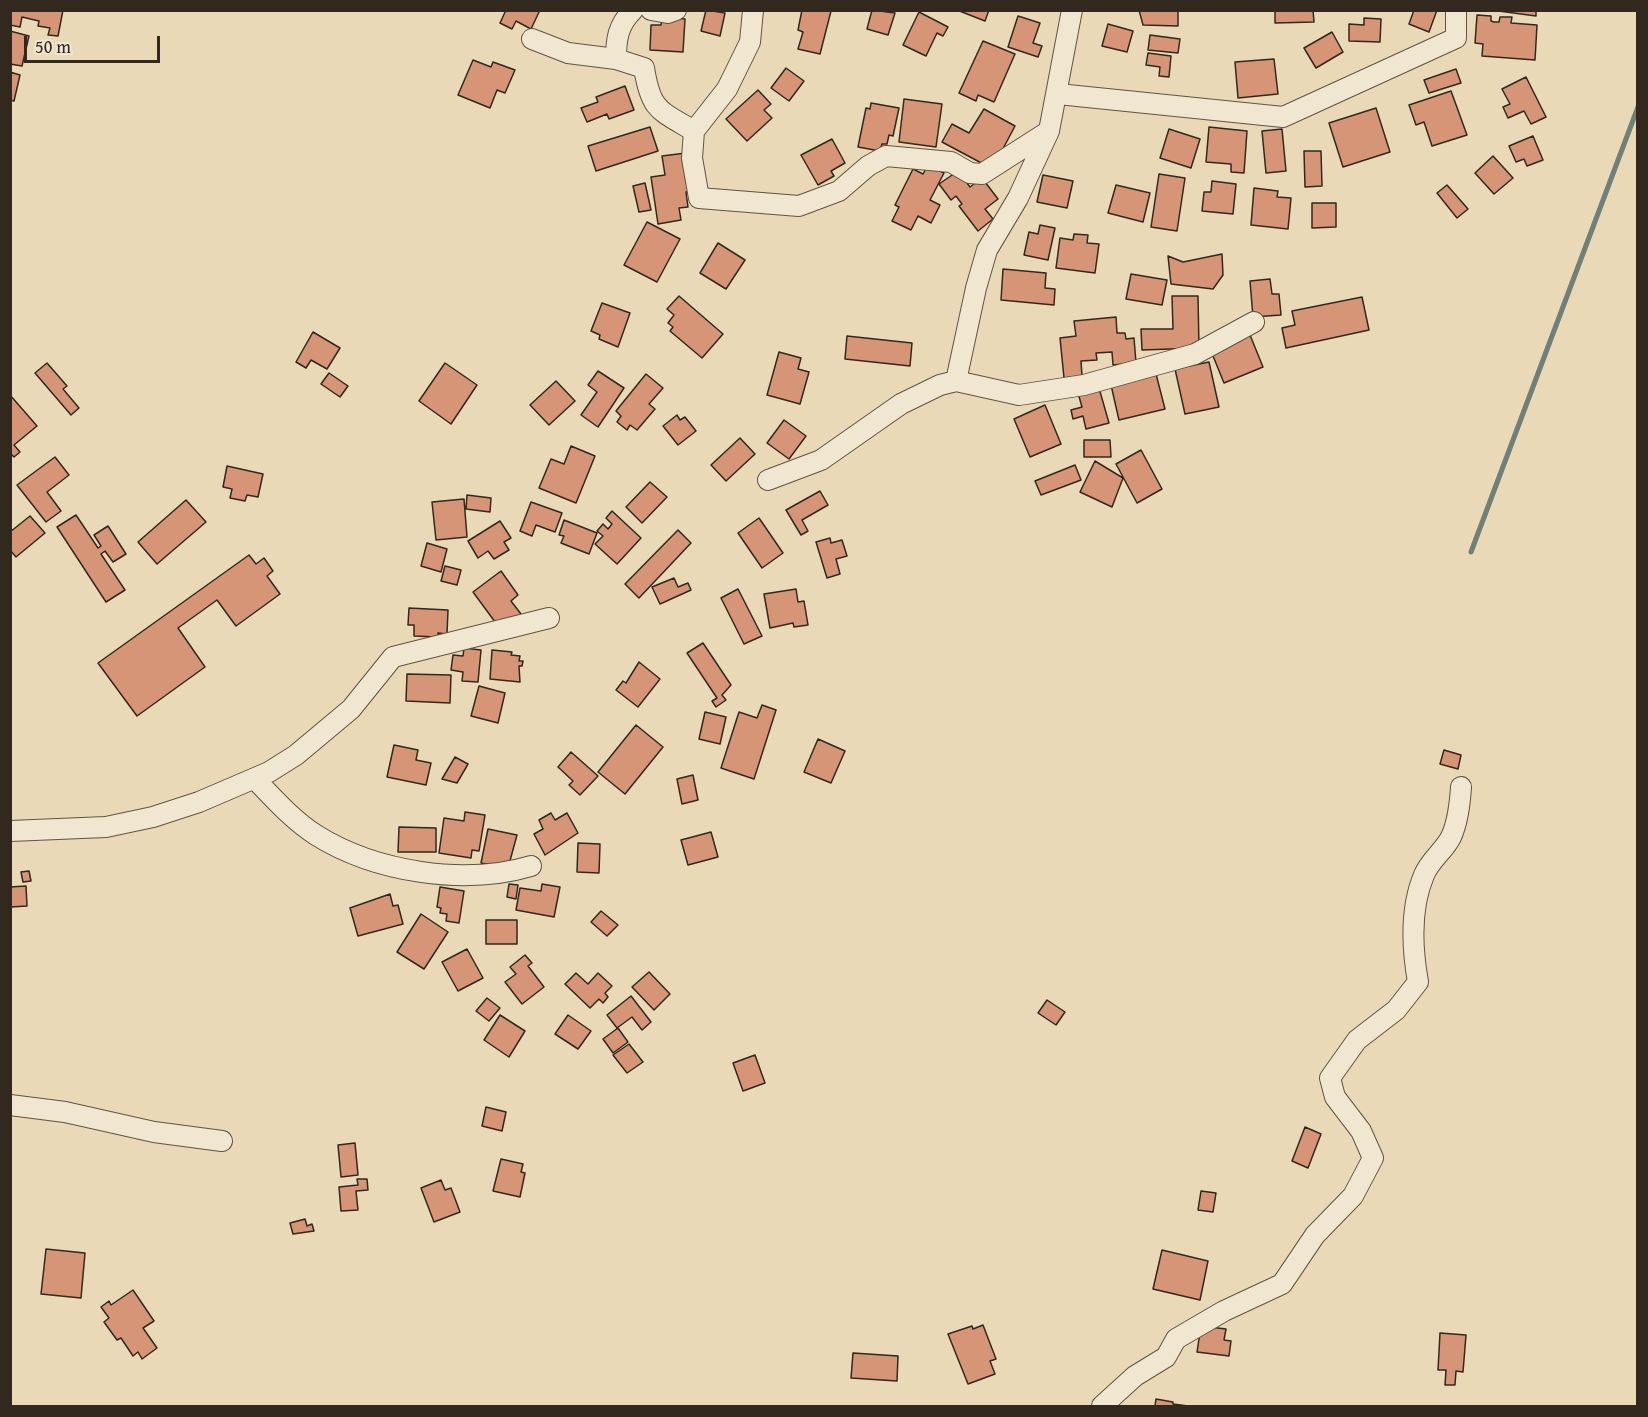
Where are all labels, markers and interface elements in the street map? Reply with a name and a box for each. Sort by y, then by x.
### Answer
scale bar [27,24,164,62]
text: 50 m [35,33,71,60]

